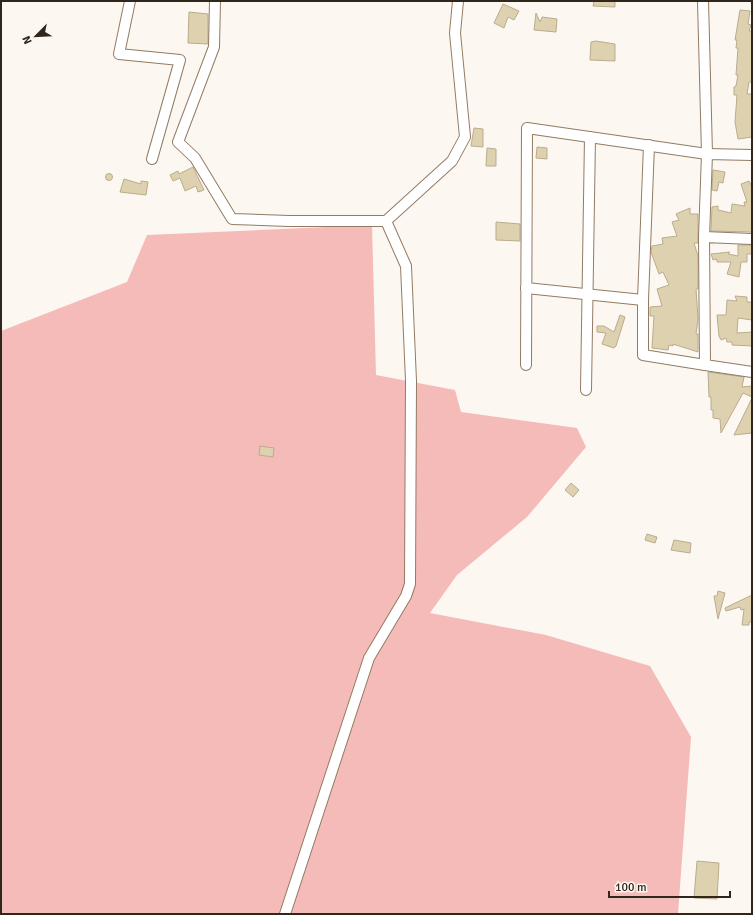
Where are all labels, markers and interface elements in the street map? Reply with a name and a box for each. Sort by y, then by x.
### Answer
north arrow [16,16,56,56]
text: N [20,34,35,46]
scale bar [609,873,730,899]
text: 100 m [615,880,647,895]

